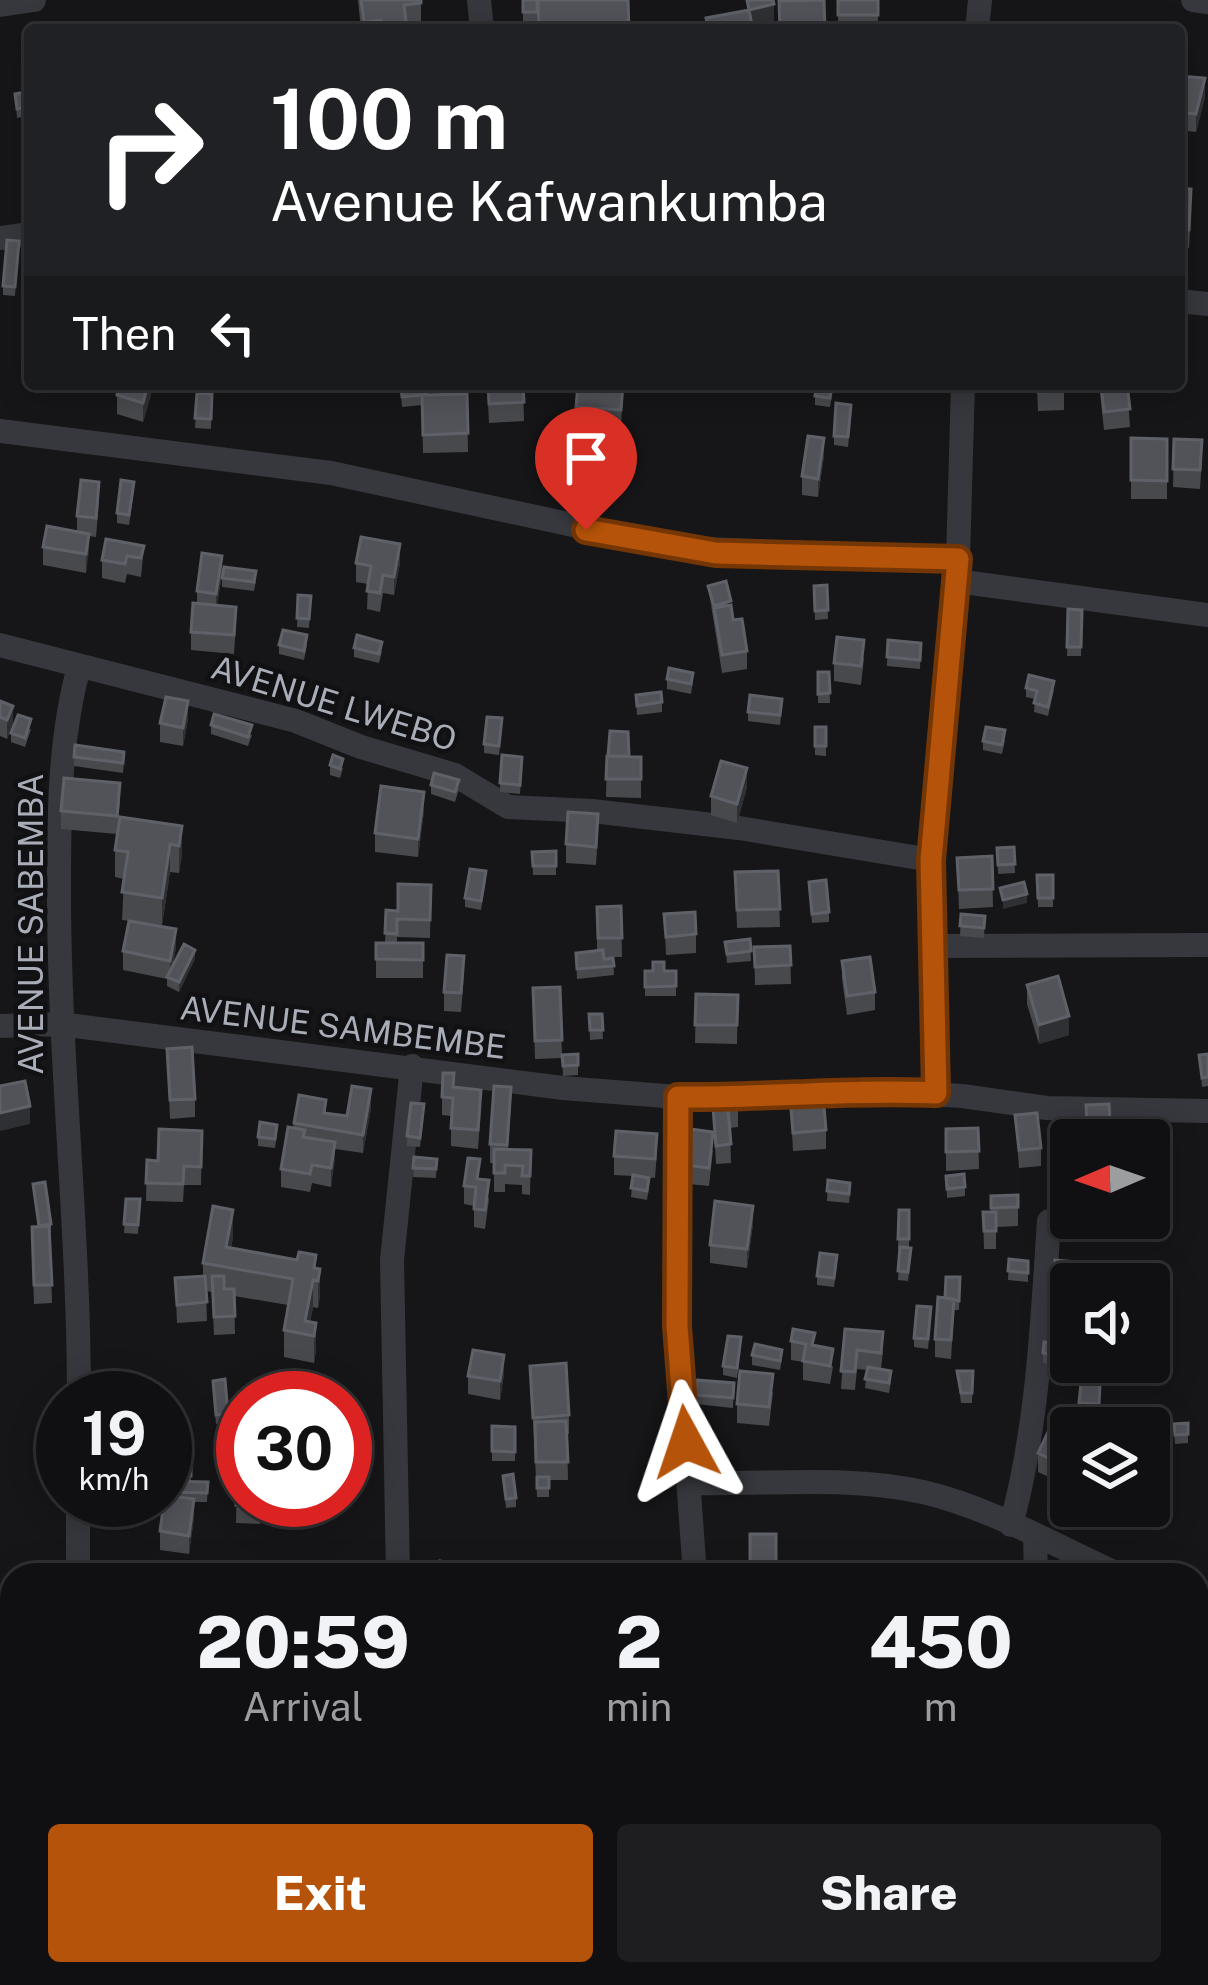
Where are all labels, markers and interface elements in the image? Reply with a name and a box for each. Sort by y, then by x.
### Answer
text: 100 m [270,69,508,168]
icon: right [72,72,228,228]
text: Avenue Kafwankumba [270,170,828,233]
icon: left [200,300,266,366]
text: Then [72,307,176,360]
pin [535,407,637,530]
icon: arrive [553,425,619,491]
street label: AVENUE LWEBO [207,648,461,758]
street label: AVENUE SABEMBA [12,773,50,1075]
street label: AVENUE SAMBEMBE [178,988,508,1066]
north arrow [1050,1119,1170,1239]
map controls [1050,1119,1170,1527]
button: sound [1050,1263,1170,1383]
speed limit sign: 30 [216,1371,372,1527]
position arrow [623,1379,749,1505]
text: 19 [81,1398,147,1469]
button: layers [1050,1407,1170,1527]
text: km/h [79,1461,149,1497]
text: 20:59 [196,1600,410,1684]
text: 2 [616,1600,663,1684]
text: 450 [868,1600,1013,1684]
text: Arrival [243,1684,363,1730]
text: min [606,1684,672,1730]
text: m [924,1684,957,1730]
button: Exit [48,1824,593,1962]
button: Share [617,1824,1161,1962]

